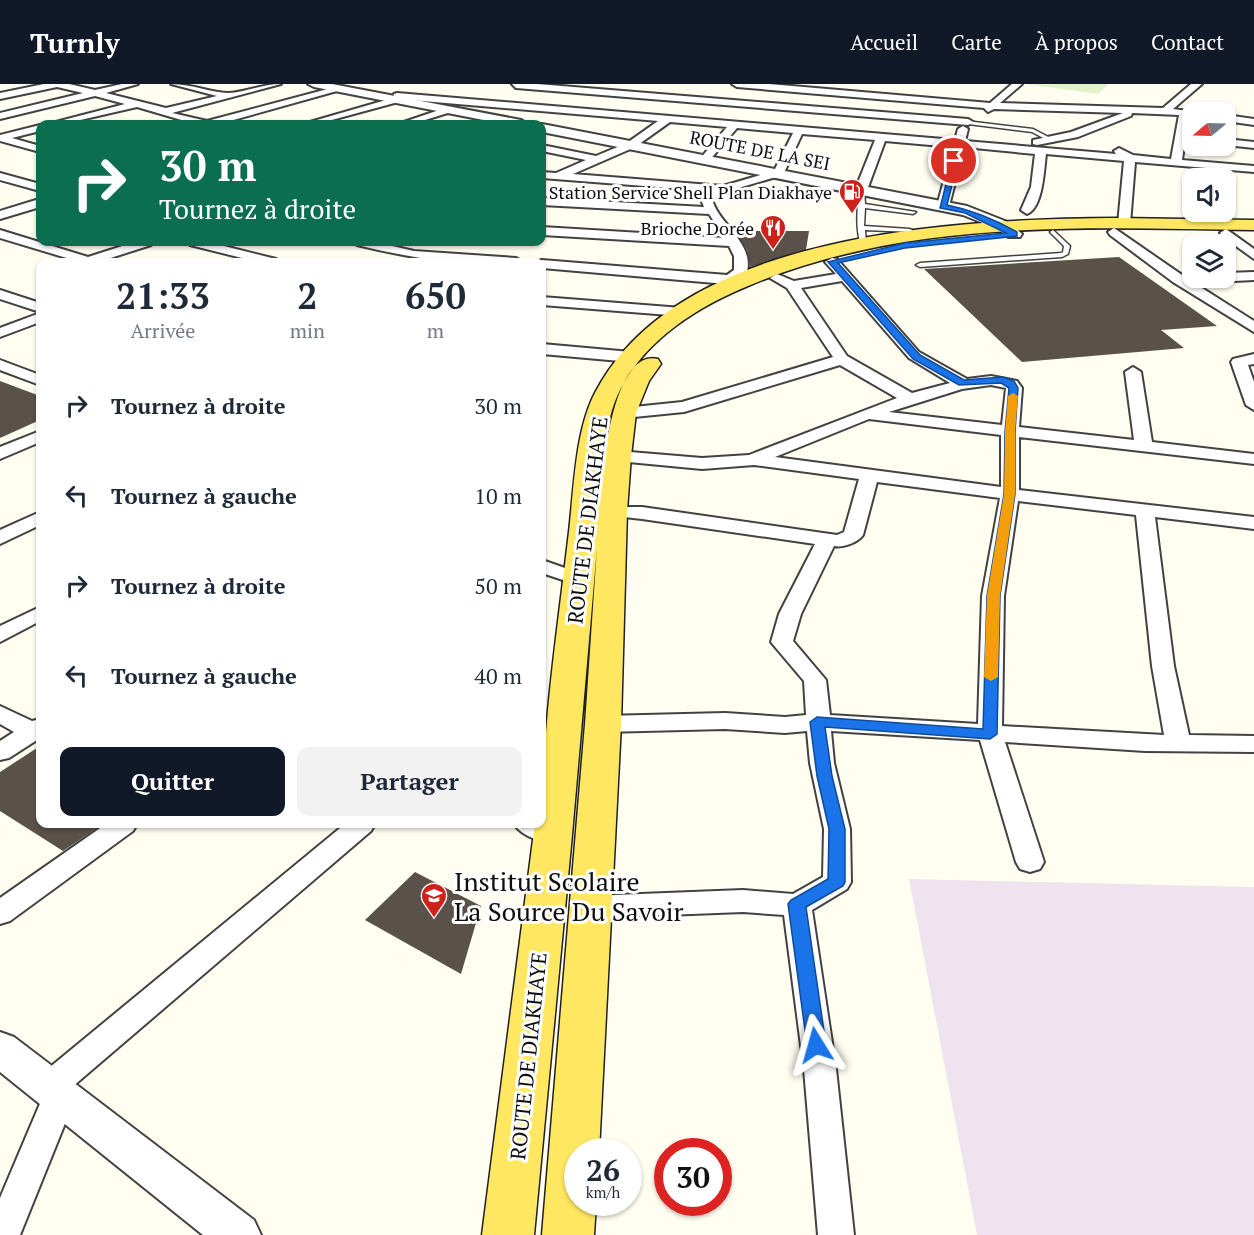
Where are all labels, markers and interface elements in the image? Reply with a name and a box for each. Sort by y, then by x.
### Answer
text: Turnly [30,24,119,61]
text: Accueil [850,28,918,56]
text: Carte [951,28,1002,56]
text: À propos [1035,28,1118,56]
text: Contact [1151,28,1224,56]
north arrow [1182,102,1236,156]
map controls [1182,102,1236,288]
street label: ROUTE DE LA SEI [688,125,832,175]
pin [928,135,979,186]
text: 30 m [159,137,257,193]
icon: right [60,144,138,222]
icon: arrive [937,144,970,177]
button: sound [1182,168,1236,222]
fuel station icon: Station Service Shell Plan Diakhaye [837,177,867,215]
place label: Station Service Shell Plan Diakhaye [549,180,832,204]
text: Tournez à droite [159,191,356,227]
restaurant icon: Brioche Dorée [758,213,788,251]
place label: Brioche Dorée [641,216,754,240]
button: layers [1182,234,1236,288]
text: 21:33 [116,272,210,319]
text: 2 [297,272,318,319]
text: 650 [405,272,466,319]
text: Arrivée [130,317,195,344]
text: min [290,317,325,344]
text: m [427,317,444,344]
icon: right [60,389,93,422]
text: Tournez à droite [111,391,286,420]
text: 30 m [474,391,522,420]
street label: ROUTE DE DIAKHAYE [560,415,614,625]
icon: left [60,479,93,512]
text: Tournez à gauche [111,481,297,510]
text: 10 m [474,481,522,510]
icon: right [60,569,93,602]
text: Tournez à droite [111,571,286,600]
text: 50 m [474,571,522,600]
icon: left [60,659,93,692]
text: Tournez à gauche [111,661,297,690]
text: 40 m [474,661,522,690]
button: Quitter [60,747,285,816]
button: Partager [297,747,522,816]
place label: Institut Scolaire La Source Du Savoir [454,864,684,928]
school or university icon: Institut Scolaire La Source Du Savoir [419,881,449,919]
street label: ROUTE DE DIAKHAYE [503,951,553,1161]
position arrow [784,1013,848,1077]
speed limit sign: 30 [654,1138,732,1216]
text: 26 [586,1150,620,1190]
text: km/h [586,1182,620,1202]

